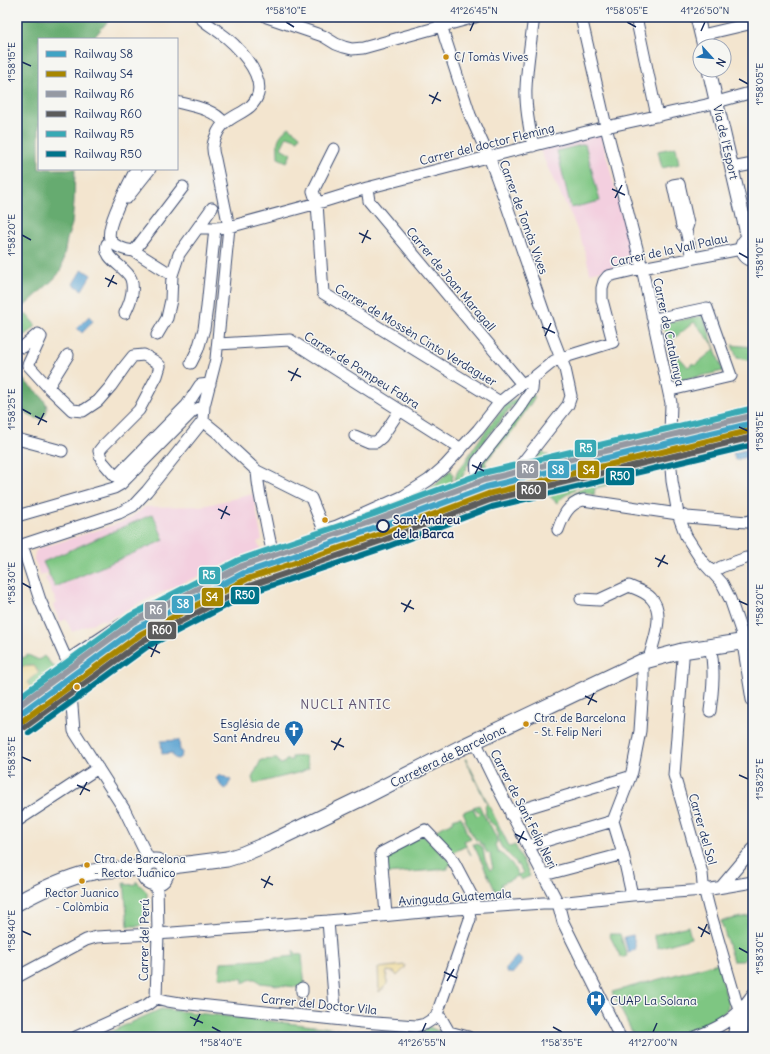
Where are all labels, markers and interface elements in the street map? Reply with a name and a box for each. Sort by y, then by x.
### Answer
text: 1°58'10"E [266,4,306,17]
text: 41°26'45"N [450,4,498,17]
text: 1°58'05"E [606,4,648,17]
text: 41°26'50"N [681,4,729,17]
legend [38,38,178,170]
north arrow [692,38,732,78]
text: 1°58'15"E [5,42,18,82]
text: Railway S8 [74,46,133,61]
place label: C/ Tomàs Vives [454,50,528,64]
marker: C/ Tomàs Vives [441,52,451,62]
text: N [713,56,729,69]
text: 1°58'05"E [753,63,766,105]
text: Railway S4 [74,66,133,81]
text: Railway R6 [74,86,134,101]
street label: Via de l'Esport [710,103,742,181]
text: Railway R60 [74,106,142,121]
street label: Carrer del doctor Fleming [418,120,556,168]
text: Railway R5 [74,126,134,141]
text: Railway R50 [74,146,142,161]
street label: Carrer de Tomàs Vives [496,158,552,276]
text: 1°58'20"E [5,214,18,256]
street label: Carrer de Joan Maragall [403,224,499,334]
street label: Carrer de la Vall Palau [609,230,729,270]
text: 1°58'10"E [753,238,766,278]
street label: Carrer de Catalunya [650,276,688,388]
street label: Carrer de Mossèn Cinto Verdaguer [332,281,500,389]
street label: Carrer de Pompeu Fabra [301,328,423,412]
text: 1°58'25"E [5,388,18,430]
text: 1°58'15"E [753,411,766,451]
line badge: R5 [574,439,597,458]
text: R5 [579,441,593,455]
line badge: R6 [516,460,539,479]
line badge: S8 [547,460,570,479]
line badge: S4 [577,460,600,479]
text: R6 [521,462,535,476]
text: S8 [552,463,564,477]
text: S4 [583,463,596,477]
line badge: R50 [605,467,635,486]
text: R50 [610,469,630,483]
line badge: R60 [516,481,547,500]
text: R60 [521,483,541,497]
place label: Sant Andreu de la Barca [393,512,460,541]
unlabelled marker [320,515,330,525]
marker: Sant Andreu de la Barca [376,519,390,533]
text: 1°58'30"E [5,562,18,604]
line badge: R5 [198,566,221,585]
text: R5 [202,568,216,582]
text: 1°58'20"E [753,584,766,626]
line badge: R50 [230,586,260,605]
line badge: S4 [201,587,224,607]
text: R50 [235,588,255,602]
text: S4 [206,590,219,604]
line badge: S8 [171,595,194,614]
text: S8 [177,597,189,611]
line badge: R6 [144,601,167,620]
text: R6 [149,603,163,617]
line badge: R60 [147,621,177,640]
text: R60 [152,623,172,637]
unlabelled marker [72,682,82,692]
district label: NUCLI ANTIC [300,696,392,713]
place label: Ctra. de Barcelona - St. Felip Neri [534,711,626,739]
place label: Església de Sant Andreu [213,716,280,745]
church icon: Església de Sant Andreu [283,719,305,747]
marker: Ctra. de Barcelona - St. Felip Neri [521,719,531,729]
street label: Carretera de Barcelona [388,721,508,791]
text: 1°58'35"E [5,736,18,778]
street label: Carrer de Sant Felip Neri [487,747,561,871]
text: 1°58'25"E [753,758,766,800]
street label: Carrer del Sol [686,792,720,866]
place label: Ctra. de Barcelona - Rector Juanico [94,852,186,880]
marker: Ctra. de Barcelona - Rector Juanico [82,860,92,870]
marker: Rector Juanico - Colòmbia [77,876,87,886]
place label: Rector Juanico - Colòmbia [45,886,119,914]
street label: Avinguda Guatemala [398,886,512,908]
street label: Carrer del Perú [136,899,152,981]
text: 1°58'40"E [5,910,18,952]
text: 1°58'30"E [753,932,766,974]
hospital icon: CUAP La Solana [585,989,607,1017]
street label: Carrer del Doctor Vila [260,990,378,1018]
place label: CUAP La Solana [610,993,697,1008]
text: 1°58'40"E [200,1036,242,1049]
text: 41°26'55"N [398,1036,446,1049]
text: 1°58'35"E [541,1036,583,1049]
text: 41°27'00"N [629,1036,677,1049]

